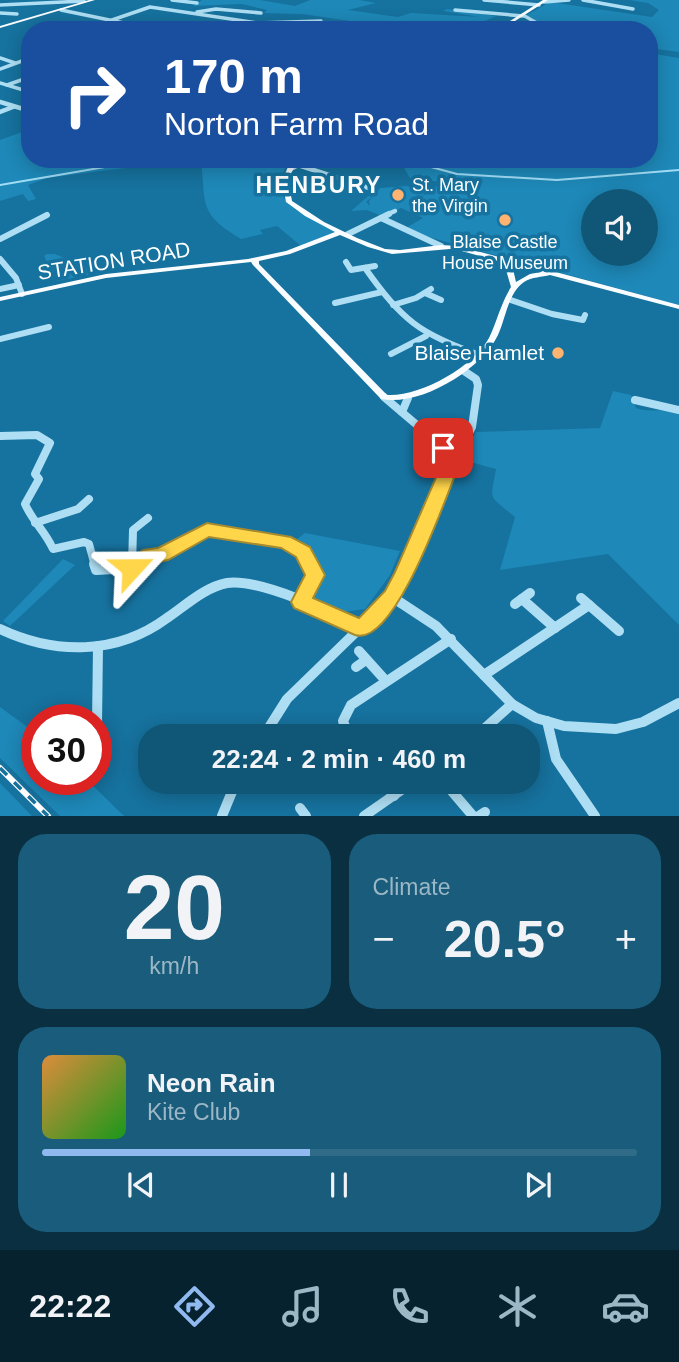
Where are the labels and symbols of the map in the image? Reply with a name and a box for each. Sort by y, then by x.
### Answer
district label: HENBURY [256,172,382,198]
place label: St. Mary the Virgin [412,175,488,216]
marker: St. Mary the Virgin [390,187,406,203]
marker: Blaise Castle House Museum [497,212,513,228]
place label: Blaise Castle House Museum [442,232,568,273]
street label: STATION ROAD [36,237,192,284]
place label: Blaise Hamlet [414,341,544,364]
marker: Blaise Hamlet [550,345,566,361]
pin [413,418,473,478]
position arrow [95,531,169,605]
speed limit sign: 30 [21,704,112,795]

